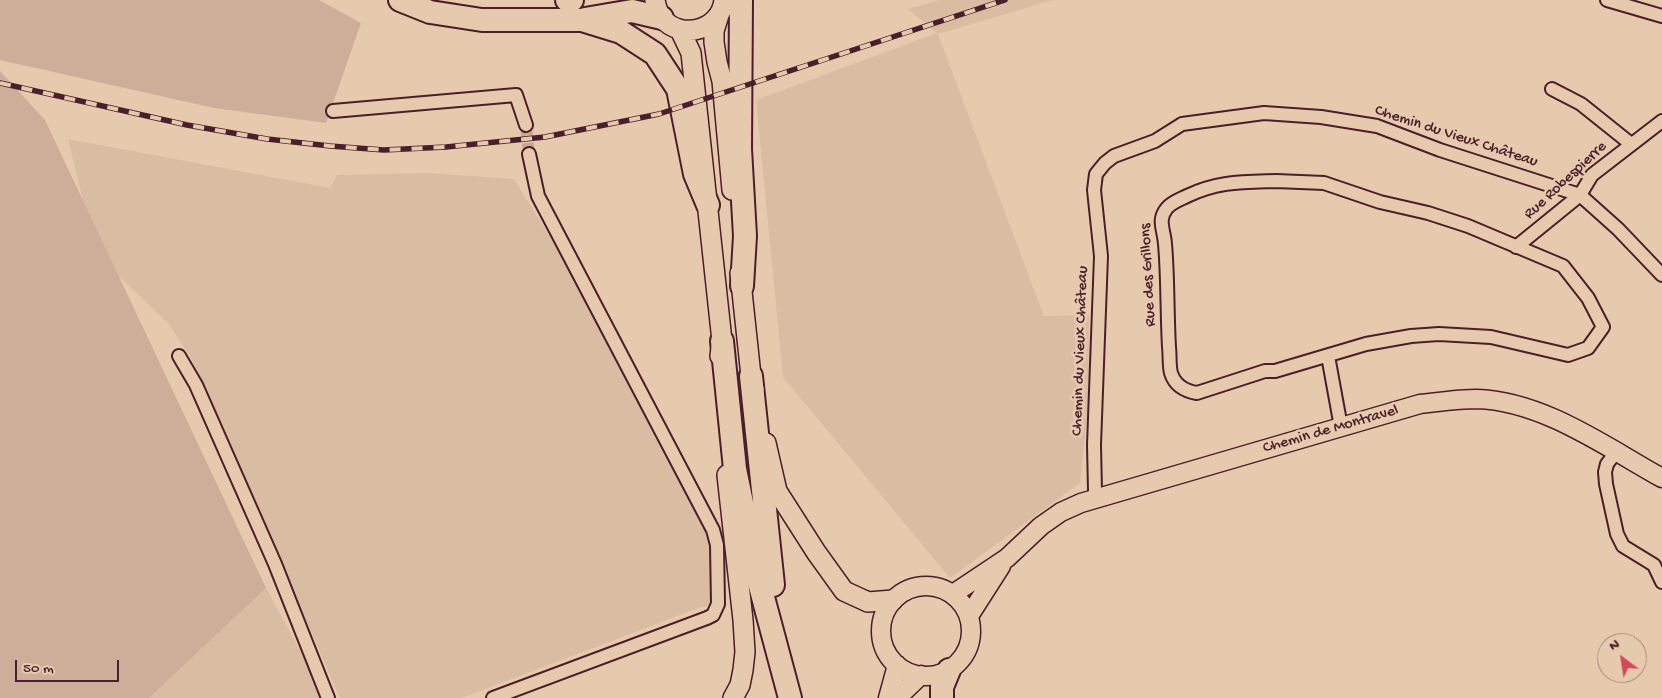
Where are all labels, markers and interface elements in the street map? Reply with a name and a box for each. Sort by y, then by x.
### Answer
street label: Chemin du Vieux Château [1372,102,1540,172]
street label: Rue Robespierre [1521,138,1611,224]
street label: Rue des Grillons [1137,223,1161,327]
street label: Chemin du Vieux Château [1068,266,1094,436]
street label: Chemin de Montravel [1261,401,1401,459]
north arrow [1597,633,1647,683]
text: N [1606,636,1623,655]
scale bar [18,650,121,682]
text: 50 m [23,660,54,678]

